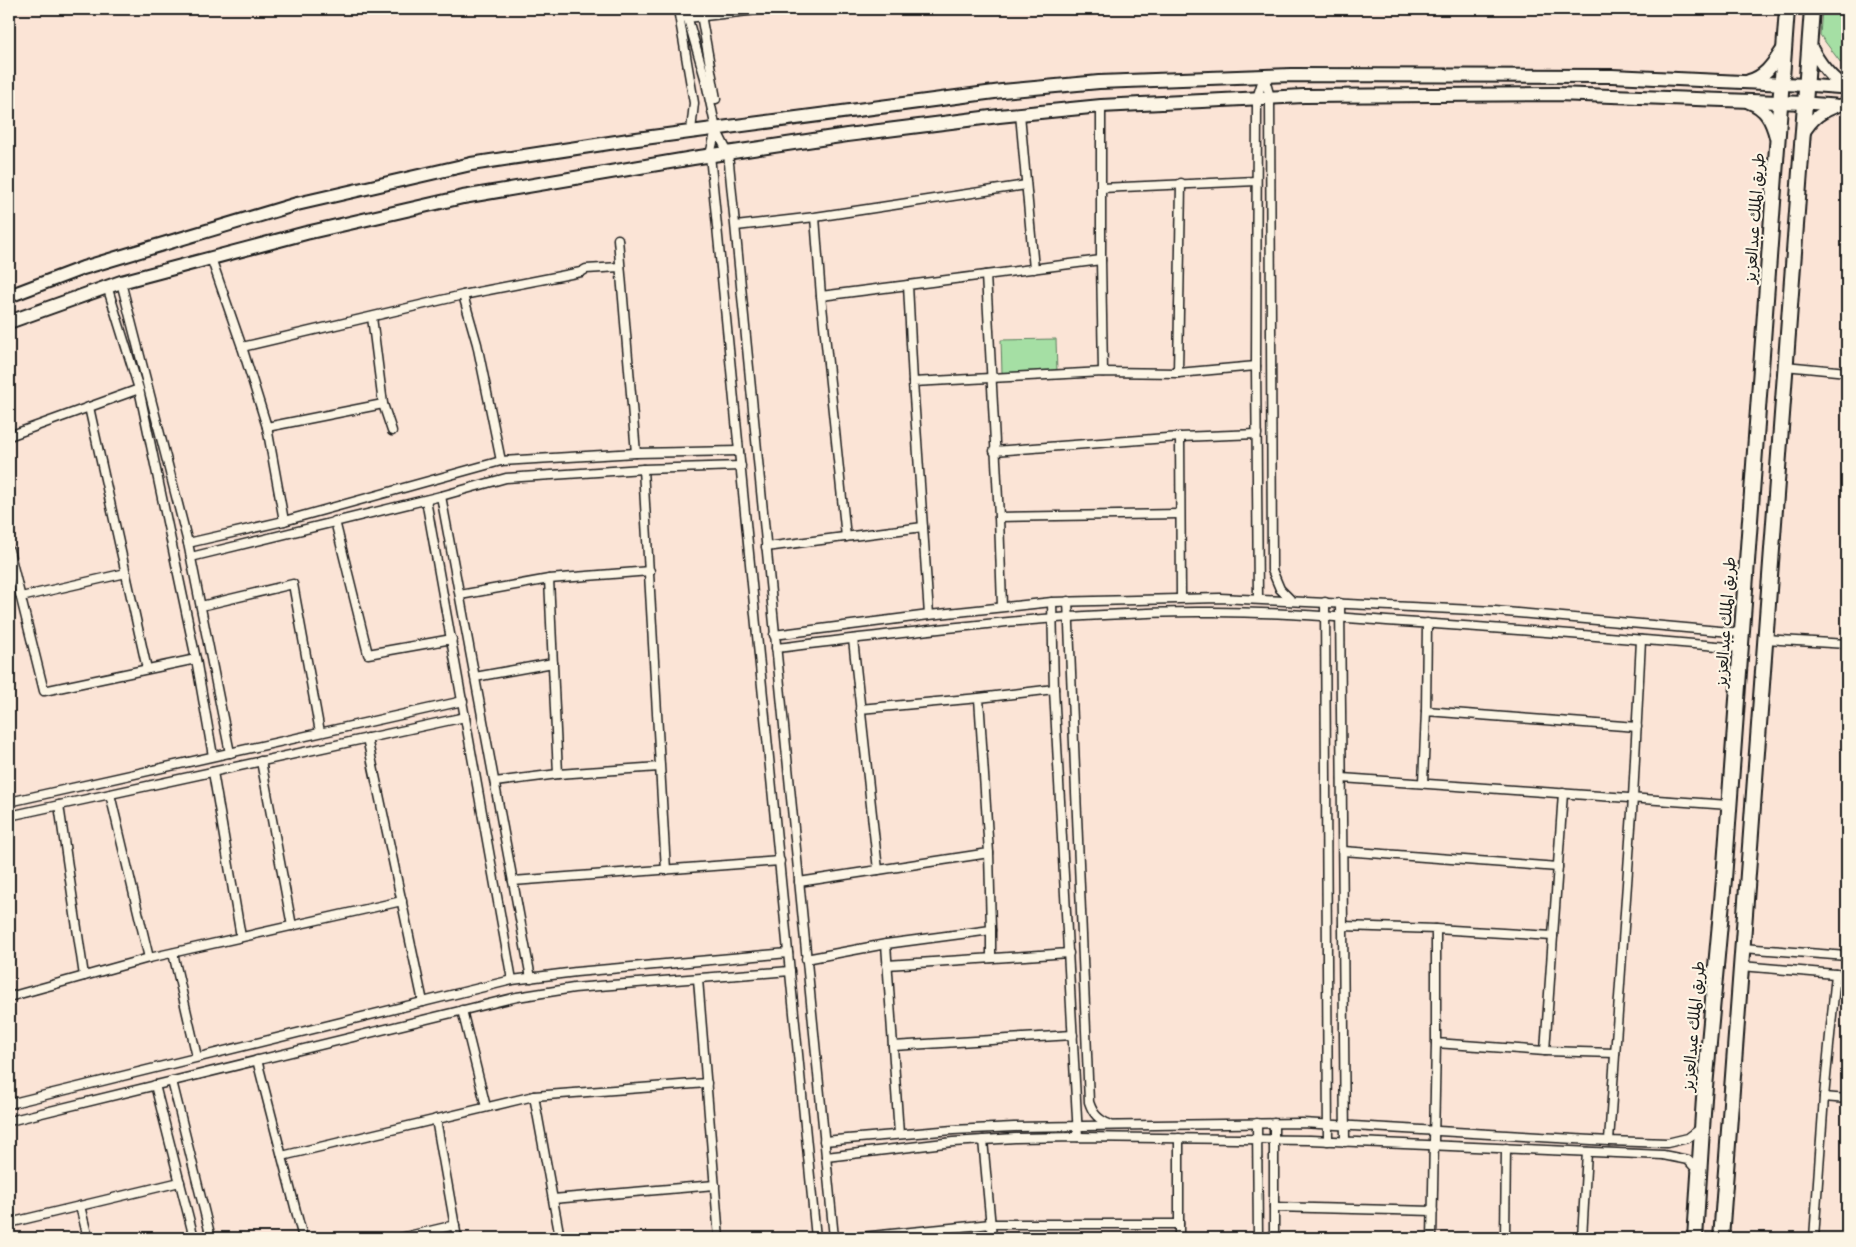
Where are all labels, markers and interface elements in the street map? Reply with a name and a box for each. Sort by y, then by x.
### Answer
street label: طريق الملك عبدالعزيز [1743,152,1772,286]
street label: طريق الملك عبدالعزيز [1714,556,1743,690]
street label: طريق الملك عبدالعزيز [1681,960,1712,1094]

